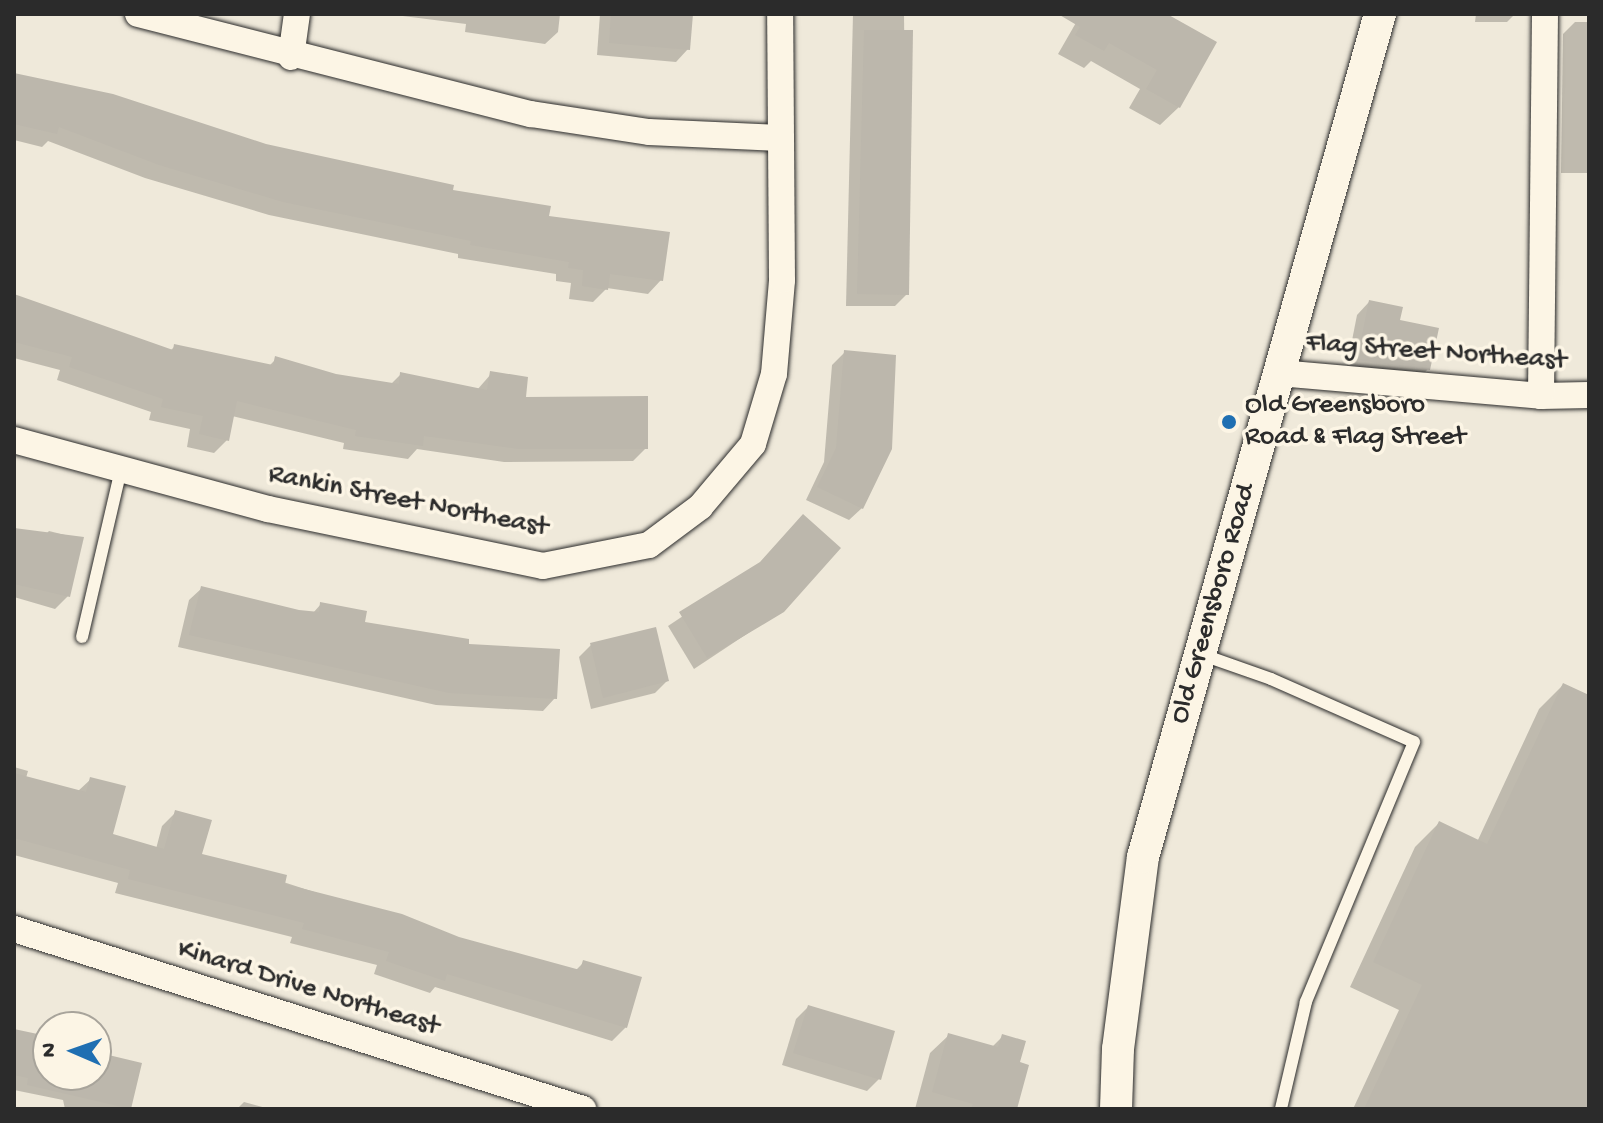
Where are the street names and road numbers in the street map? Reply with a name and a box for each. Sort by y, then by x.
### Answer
street label: Flag Street Northeast [1305,327,1567,379]
street label: Rankin Street Northeast [265,458,551,546]
street label: Old Greensboro Road [1164,480,1264,728]
street label: Kinard Drive Northeast [173,933,443,1045]

